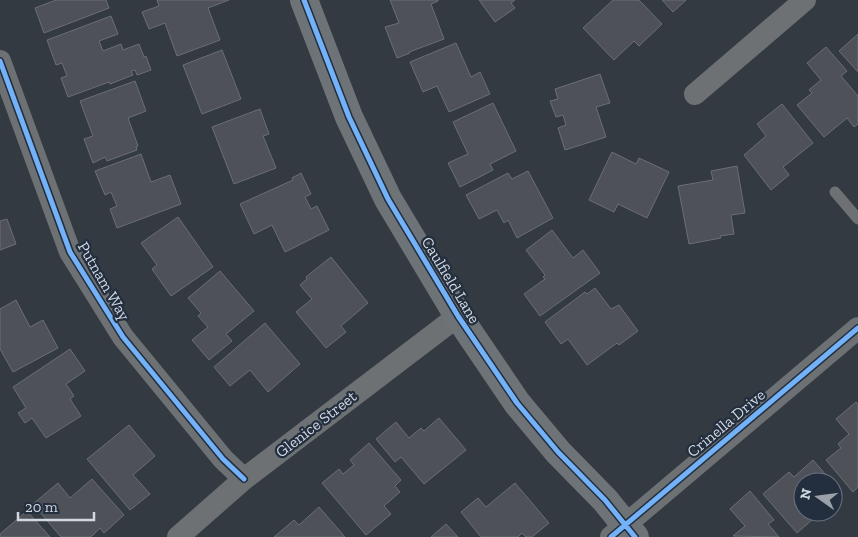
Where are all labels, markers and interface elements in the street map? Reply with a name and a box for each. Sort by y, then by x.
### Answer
street label: Caulfield Lane [418,233,484,327]
street label: Putnam Way [74,238,135,324]
street label: Crinella Drive [683,385,769,461]
street label: Glenice Street [272,387,360,461]
north arrow [793,472,843,522]
text: N [796,486,815,501]
scale bar [18,490,94,522]
text: 20 m [25,498,58,516]

